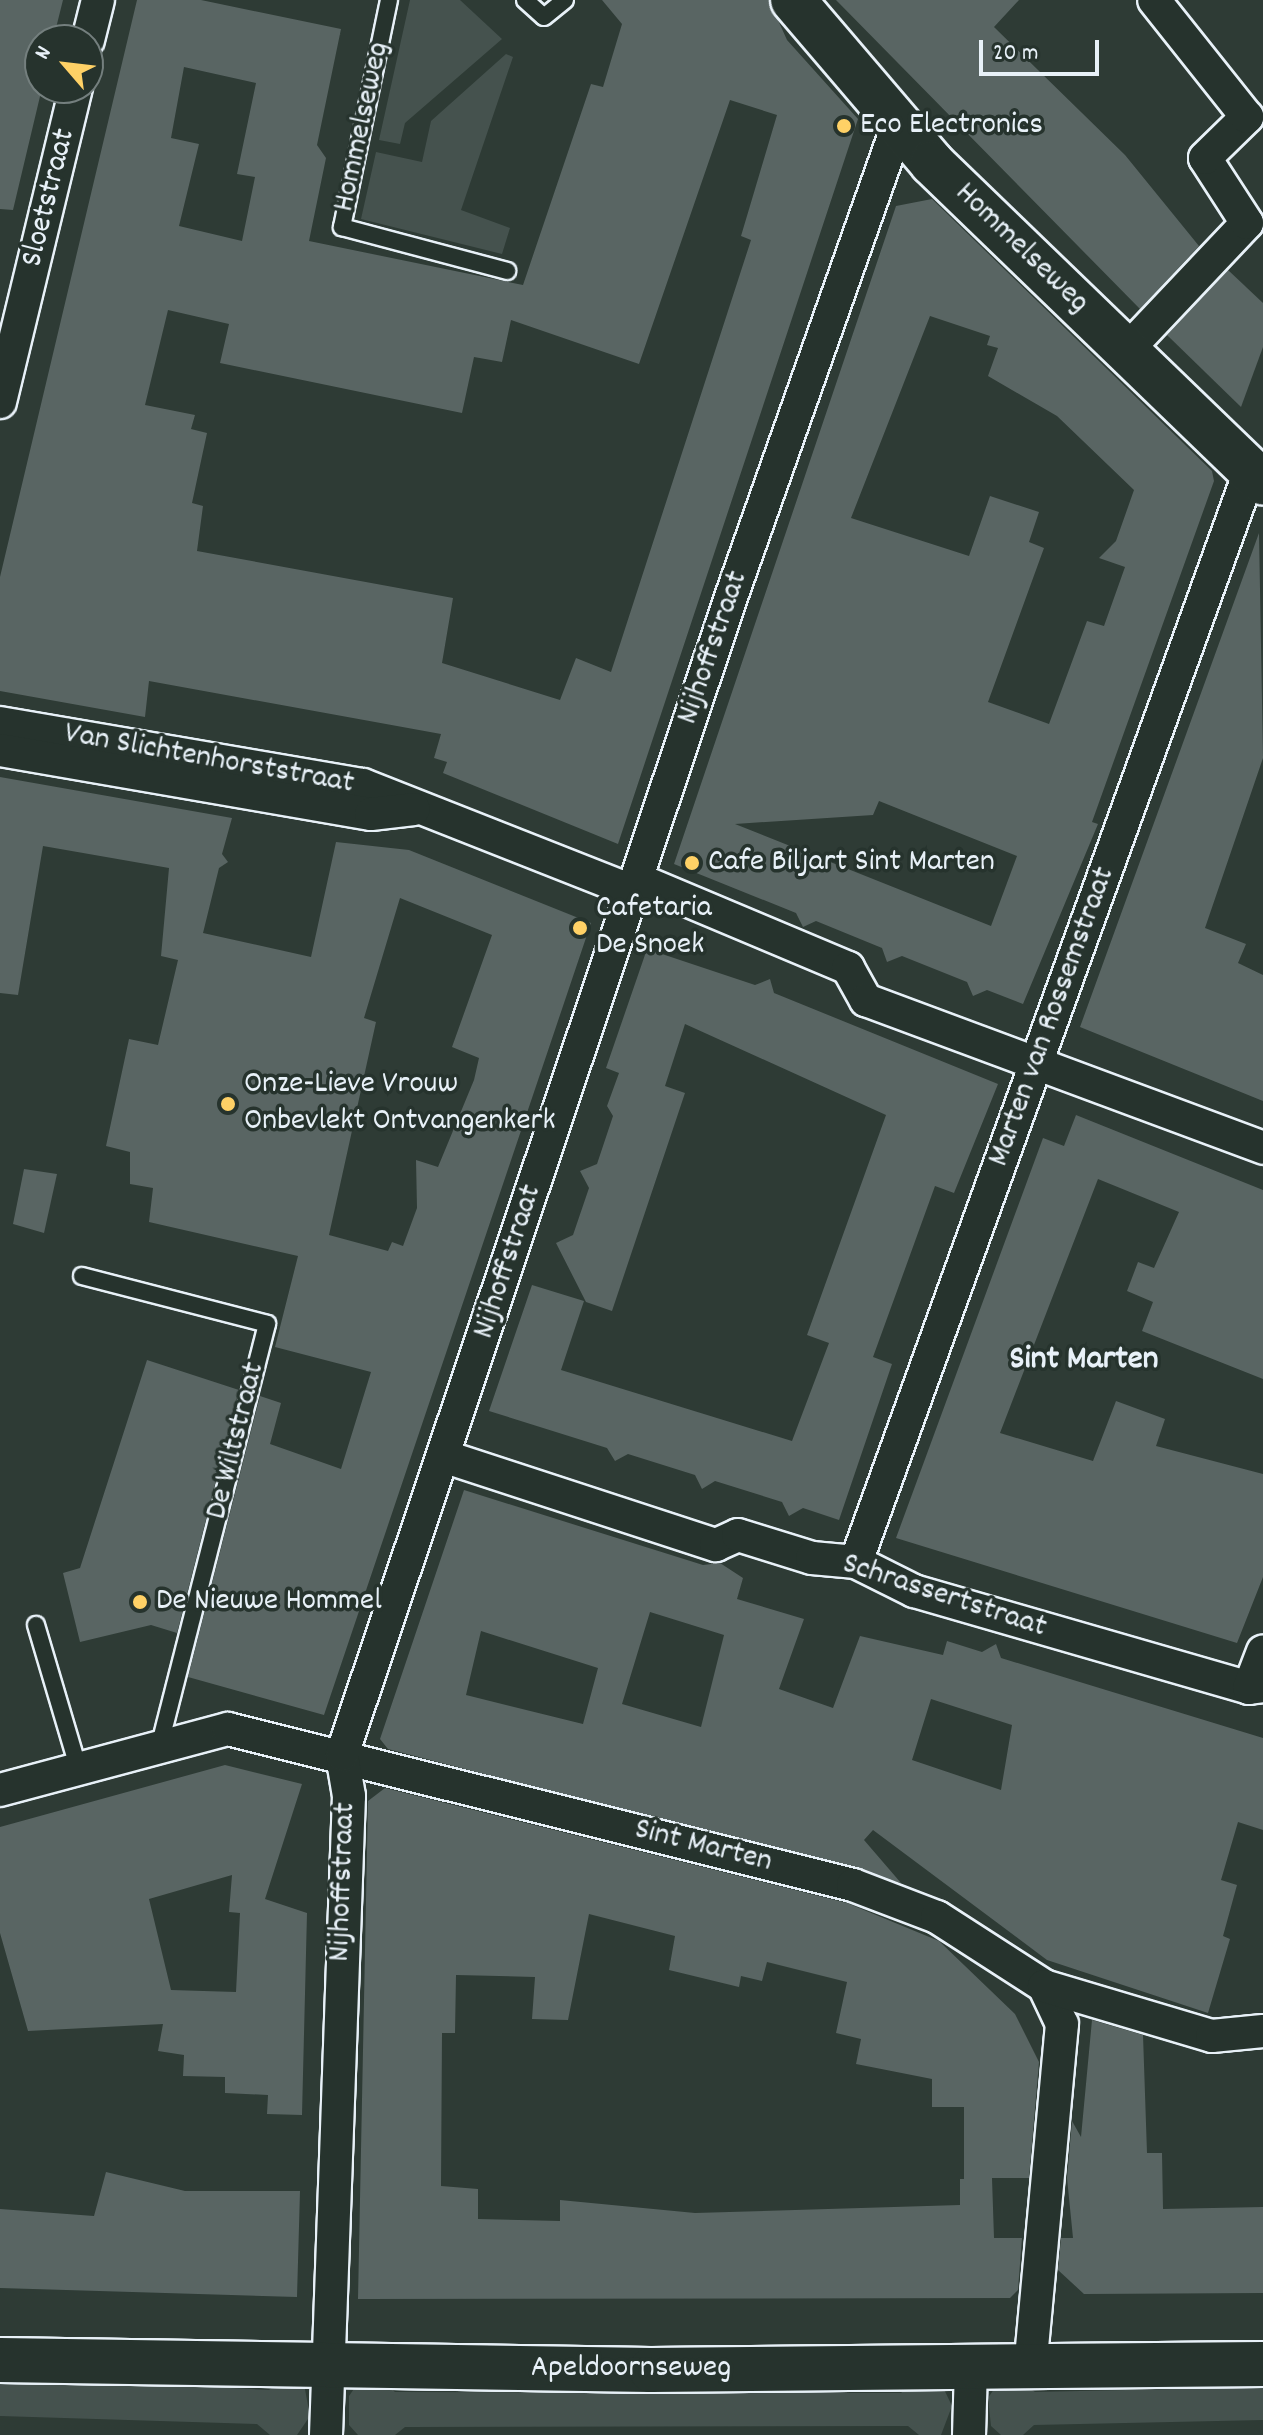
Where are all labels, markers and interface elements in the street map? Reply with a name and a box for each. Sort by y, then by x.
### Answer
north arrow [24,24,104,104]
scale bar [983,24,1103,74]
text: 20 m [993,37,1039,71]
street label: Hommelseweg [326,39,400,215]
text: N [28,41,60,66]
place label: Eco Electronics [860,107,1043,145]
marker: Eco Electronics [835,117,853,135]
street label: Sloetstraat [14,125,86,271]
street label: Hommelseweg [946,175,1096,323]
street label: Nijhoffstraat [670,566,758,730]
street label: Van Slichtenhorststraat [61,716,357,804]
place label: Cafe Biljart Sint Marten [708,844,995,882]
marker: Cafe Biljart Sint Marten [683,854,701,872]
street label: Marten van Rossemstraat [981,862,1125,1172]
place label: Cafetaria De Snoek [596,891,712,966]
marker: Cafetaria De Snoek [571,919,589,937]
place label: Onze-Lieve Vrouw Onbevlekt Ontvangenkerk [244,1067,556,1142]
marker: Onze-Lieve Vrouw Onbevlekt Ontvangenkerk [219,1095,237,1113]
street label: Nijhoffstraat [466,1180,552,1344]
district label: Sint Marten [1010,1341,1158,1381]
street label: De Wiltstraat [199,1358,275,1524]
street label: Schrassertstraat [837,1546,1051,1648]
place label: De Nieuwe Hommel [156,1583,382,1621]
marker: De Nieuwe Hommel [131,1593,149,1611]
street label: Nijhoffstraat [322,1802,366,1962]
street label: Sint Marten [630,1811,776,1883]
street label: Apeldoornseweg [531,2350,731,2388]

